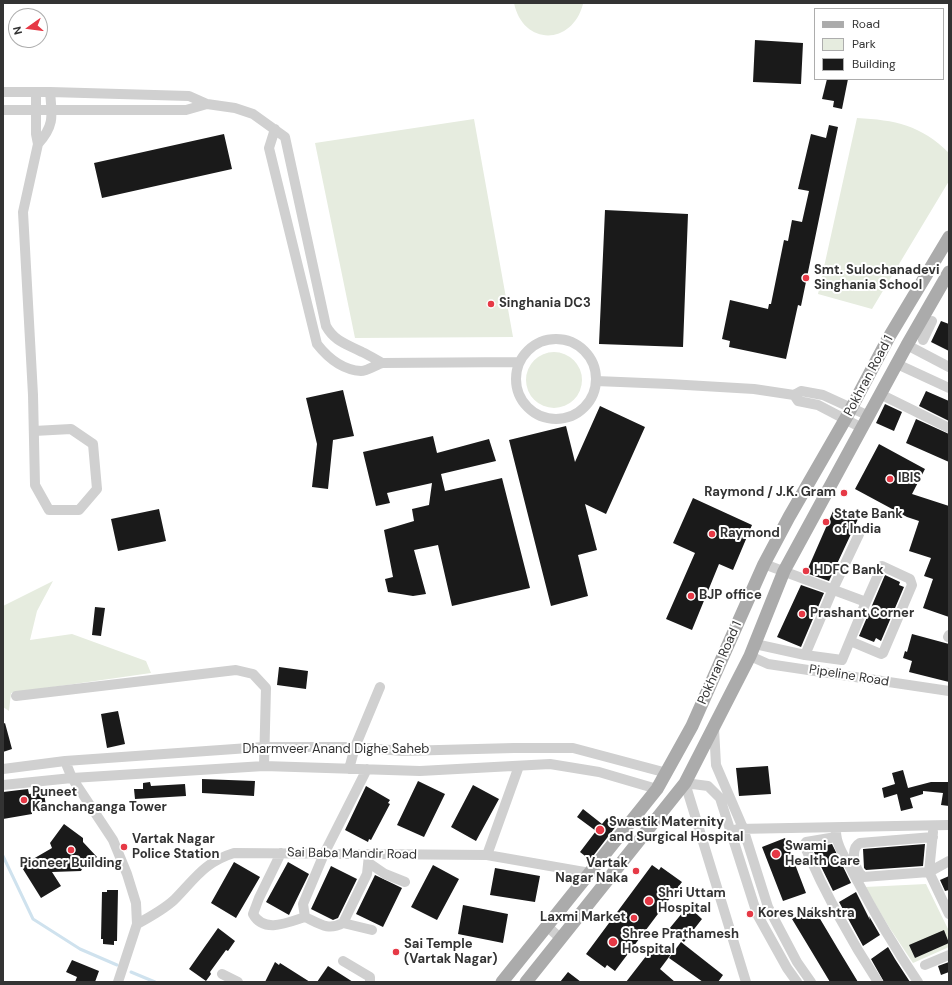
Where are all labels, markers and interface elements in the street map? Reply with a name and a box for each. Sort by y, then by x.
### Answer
north arrow [8,8,48,48]
legend [814,8,944,80]
text: Road [852,16,880,32]
text: N [10,25,25,36]
text: Park [852,36,876,52]
text: Building [852,56,896,72]
place label: Smt. Sulochanadevi Singhania School [814,263,939,294]
marker: Smt. Sulochanadevi Singhania School [801,273,811,283]
place label: Singhania DC3 [499,296,591,312]
marker: Singhania DC3 [486,299,496,309]
street label: Pokhran Road 1 [841,333,897,419]
place label: IBIS [898,471,921,487]
marker: IBIS [885,474,895,484]
place label: Raymond / J.K. Gram [704,485,836,501]
marker: Raymond / J.K. Gram [839,488,849,498]
place label: State Bank of India [834,507,903,538]
marker: State Bank of India [821,517,831,527]
place label: Raymond [720,526,780,542]
marker: Raymond [707,529,717,539]
place label: HDFC Bank [814,563,884,579]
marker: HDFC Bank [801,566,811,576]
place label: BJP office [699,588,762,604]
marker: BJP office [686,591,696,601]
place label: Prashant Corner [810,606,914,622]
marker: Prashant Corner [797,609,807,619]
street label: Pokhran Road 1 [695,619,745,707]
street label: Pipeline Road [808,662,890,690]
street label: Dharmveer Anand Dighe Saheb [243,742,429,758]
place label: Puneet Kanchanganga Tower [32,785,167,816]
marker: Puneet Kanchanganga Tower [19,795,29,805]
place label: Swastik Maternity and Surgical Hospital [609,815,743,846]
marker: Swastik Maternity and Surgical Hospital [594,824,606,836]
place label: Vartak Nagar Police Station [132,832,220,863]
place label: Swami Health Care [785,839,860,870]
marker: Vartak Nagar Police Station [119,842,129,852]
marker: Pioneer Building [66,845,76,855]
street label: Sai Baba Mandir Road [287,845,417,863]
marker: Swami Health Care [770,848,782,860]
place label: Pioneer Building [20,856,122,872]
place label: Vartak Nagar Naka [555,856,628,887]
marker: Vartak Nagar Naka [631,866,641,876]
place label: Shri Uttam Hospital [658,886,726,917]
marker: Shri Uttam Hospital [643,895,655,907]
place label: Kores Nakshtra [758,906,855,922]
marker: Kores Nakshtra [745,909,755,919]
place label: Laxmi Market [540,910,626,926]
marker: Laxmi Market [629,913,639,923]
place label: Shree Prathamesh Hospital [622,927,739,958]
marker: Shree Prathamesh Hospital [607,936,619,948]
place label: Sai Temple (Vartak Nagar) [404,937,497,968]
marker: Sai Temple (Vartak Nagar) [391,947,401,957]

